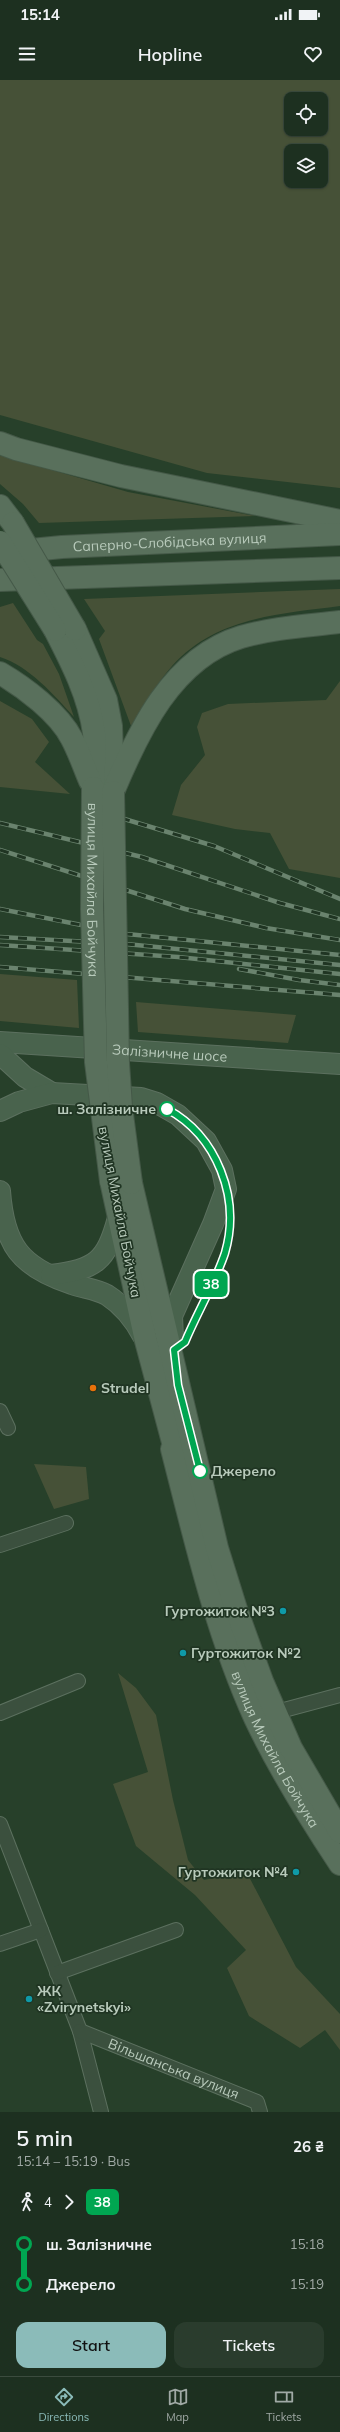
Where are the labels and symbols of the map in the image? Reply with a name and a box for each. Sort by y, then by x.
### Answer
street label: Саперно-Слобідська вулиця [72,528,267,555]
street label: вулиця Михайла Бойчука [83,803,103,977]
street label: Залізничне шосе [111,1040,228,1066]
place label: ш. Залізничне [57,1100,156,1118]
marker: ш. Залізничне [159,1101,175,1117]
street label: вулиця Михайла Бойчука [95,1125,145,1299]
line badge: 38 [193,1271,229,1297]
place label: Strudel [101,1379,149,1397]
marker: Strudel [88,1383,98,1393]
place label: Джерело [211,1462,276,1480]
marker: Джерело [192,1463,208,1479]
place label: Гуртожиток №3 [165,1602,275,1620]
marker: Гуртожиток №3 [278,1606,288,1616]
place label: Гуртожиток №2 [191,1644,301,1662]
marker: Гуртожиток №2 [178,1648,188,1658]
street label: вулиця Михайла Бойчука [227,1669,323,1831]
place label: Гуртожиток №4 [178,1863,289,1881]
marker: Гуртожиток №4 [291,1867,301,1877]
place label: ЖК «Zvirynetskyi» [37,1982,131,2016]
marker: ЖК «Zvirynetskyi» [24,1994,34,2004]
street label: Вільшанська вулиця [106,2034,242,2103]

